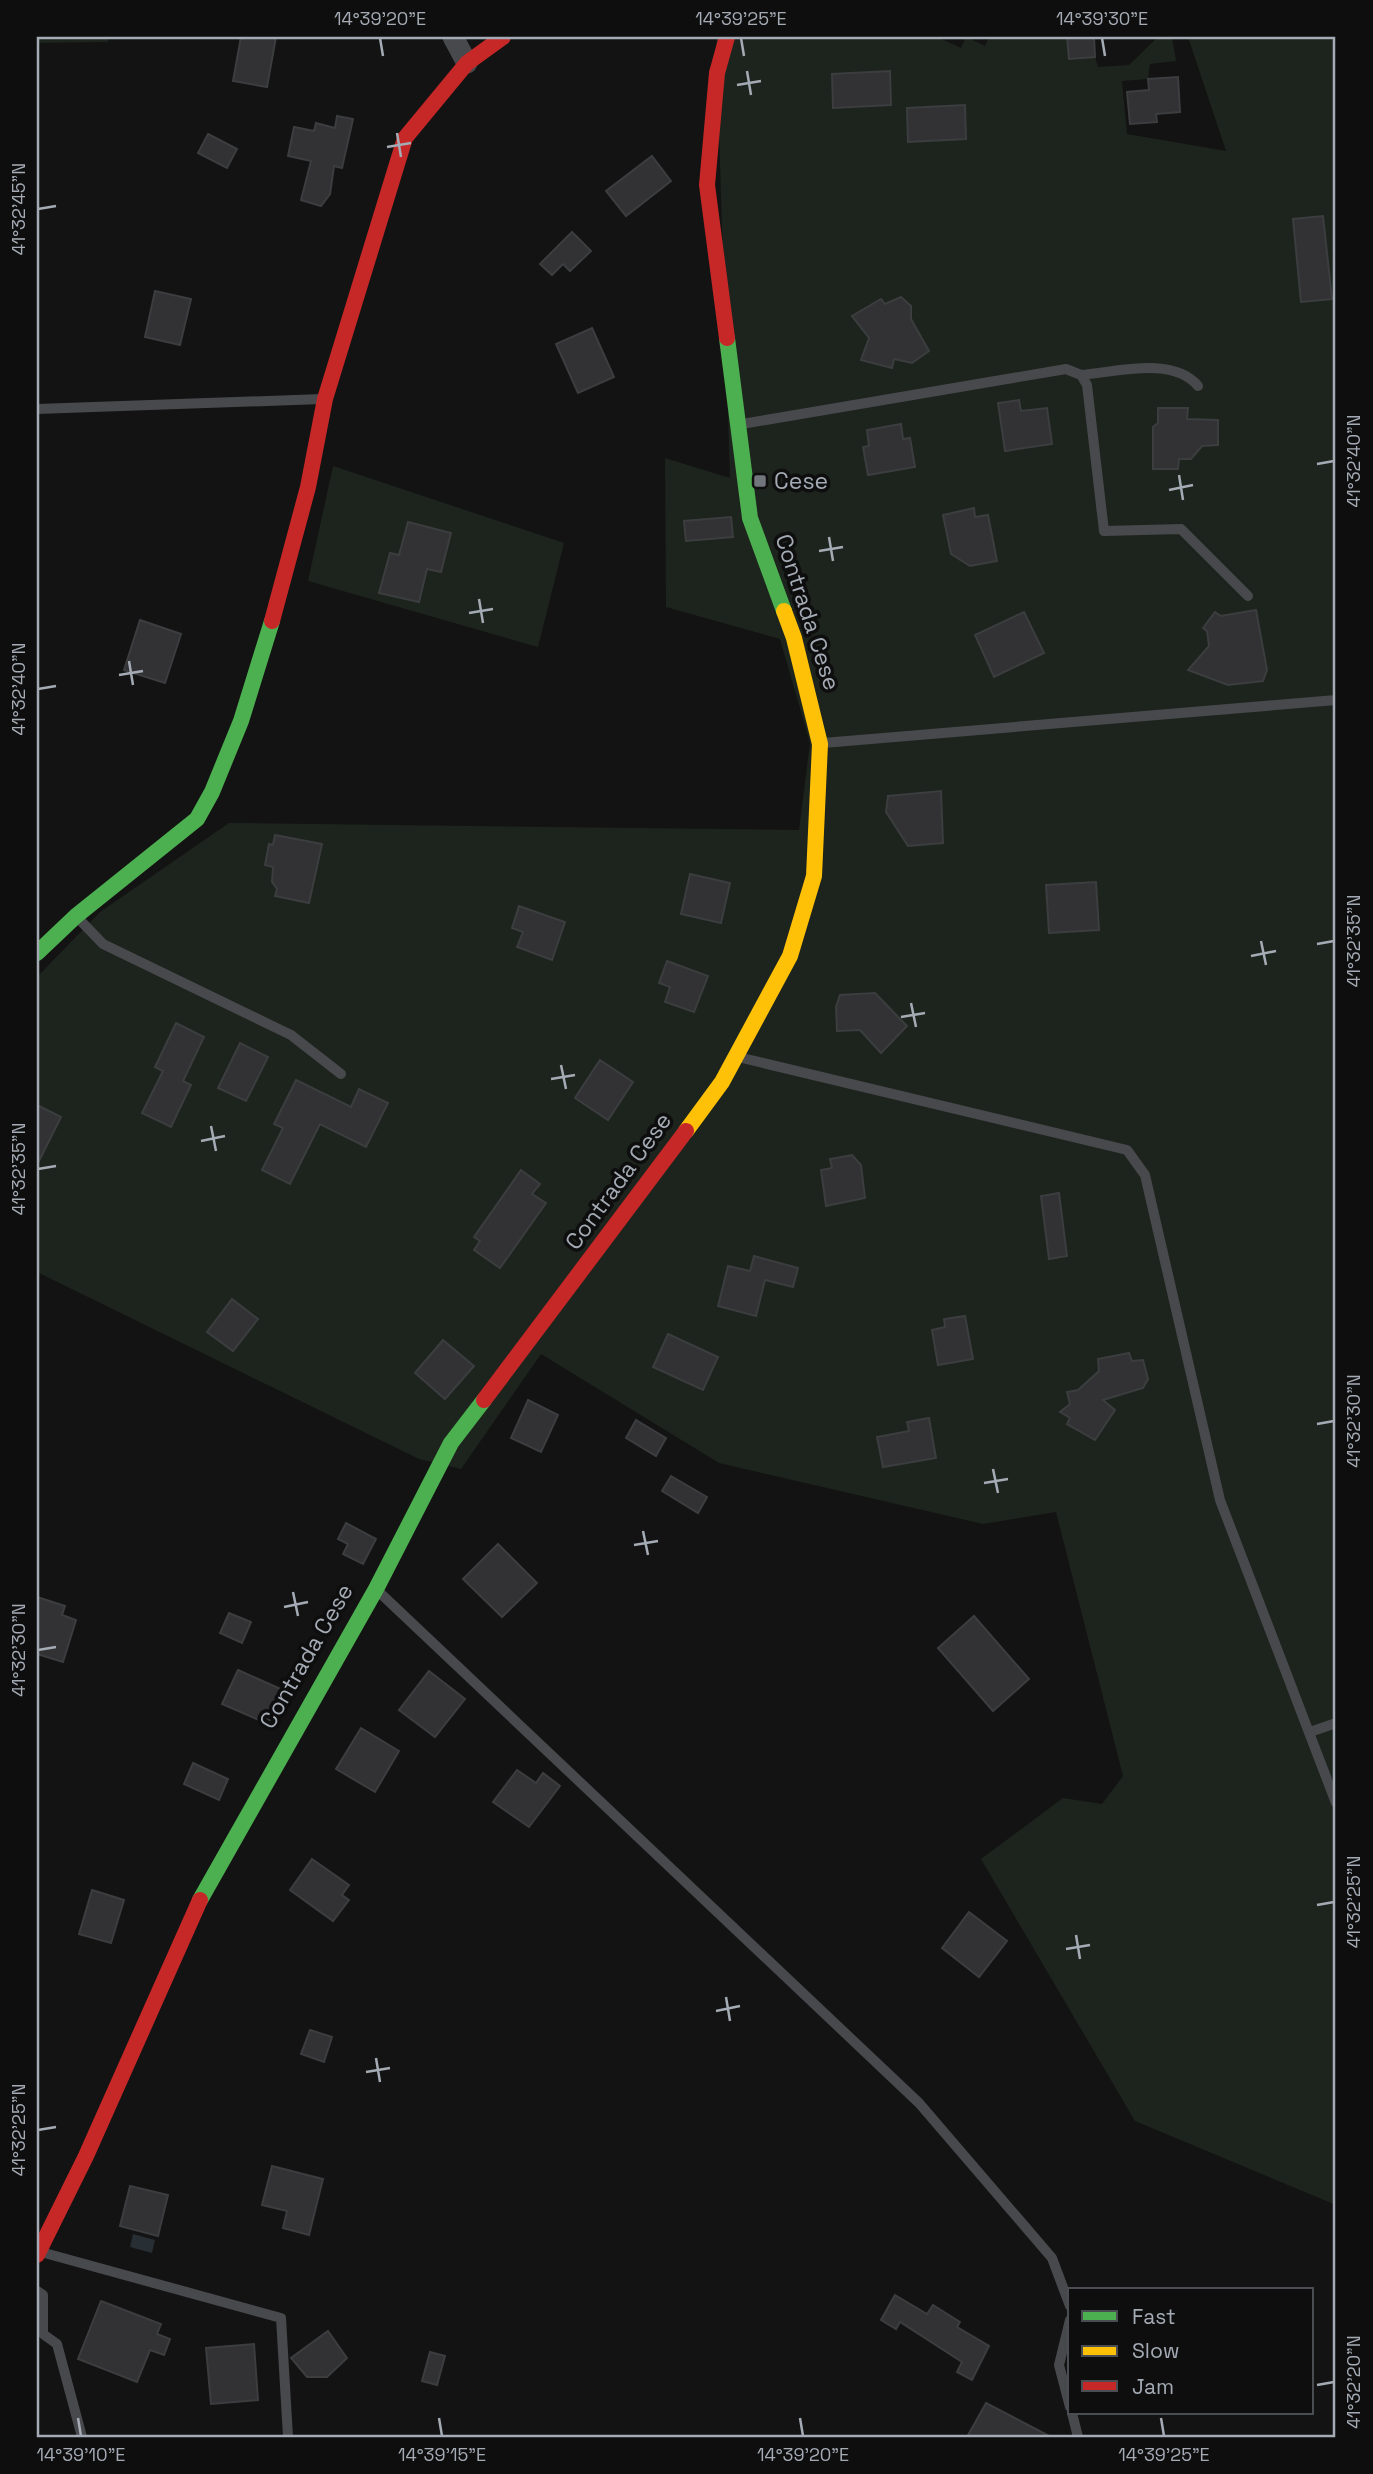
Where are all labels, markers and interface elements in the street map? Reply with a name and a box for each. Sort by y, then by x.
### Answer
text: 14°39'20"E [334,7,426,30]
text: 14°39'25"E [695,7,787,30]
text: 14°39'30"E [1056,7,1148,30]
text: 41°32'45"N [7,163,30,255]
text: 41°32'40"N [1342,414,1365,508]
place label: Cese [774,466,828,496]
marker: Cese [752,473,768,489]
street label: Contrada Cese [769,530,847,694]
text: 41°32'40"N [7,642,30,736]
text: 41°32'35"N [1342,895,1365,987]
street label: Contrada Cese [558,1106,678,1256]
text: 41°32'35"N [7,1123,30,1215]
text: 41°32'30"N [1342,1374,1365,1468]
street label: Contrada Cese [252,1578,360,1734]
text: 41°32'30"N [7,1603,30,1697]
text: 41°32'25"N [1342,1856,1365,1948]
text: 41°32'25"N [7,2084,30,2176]
legend [1068,2288,1314,2414]
text: Fast [1132,2303,1176,2330]
text: 41°32'20"N [1342,2335,1365,2429]
text: Slow [1132,2337,1180,2364]
text: Jam [1132,2373,1174,2400]
text: 14°39'10"E [37,2443,125,2466]
text: 14°39'15"E [398,2443,486,2466]
text: 14°39'20"E [757,2443,849,2466]
text: 14°39'25"E [1118,2443,1210,2466]

